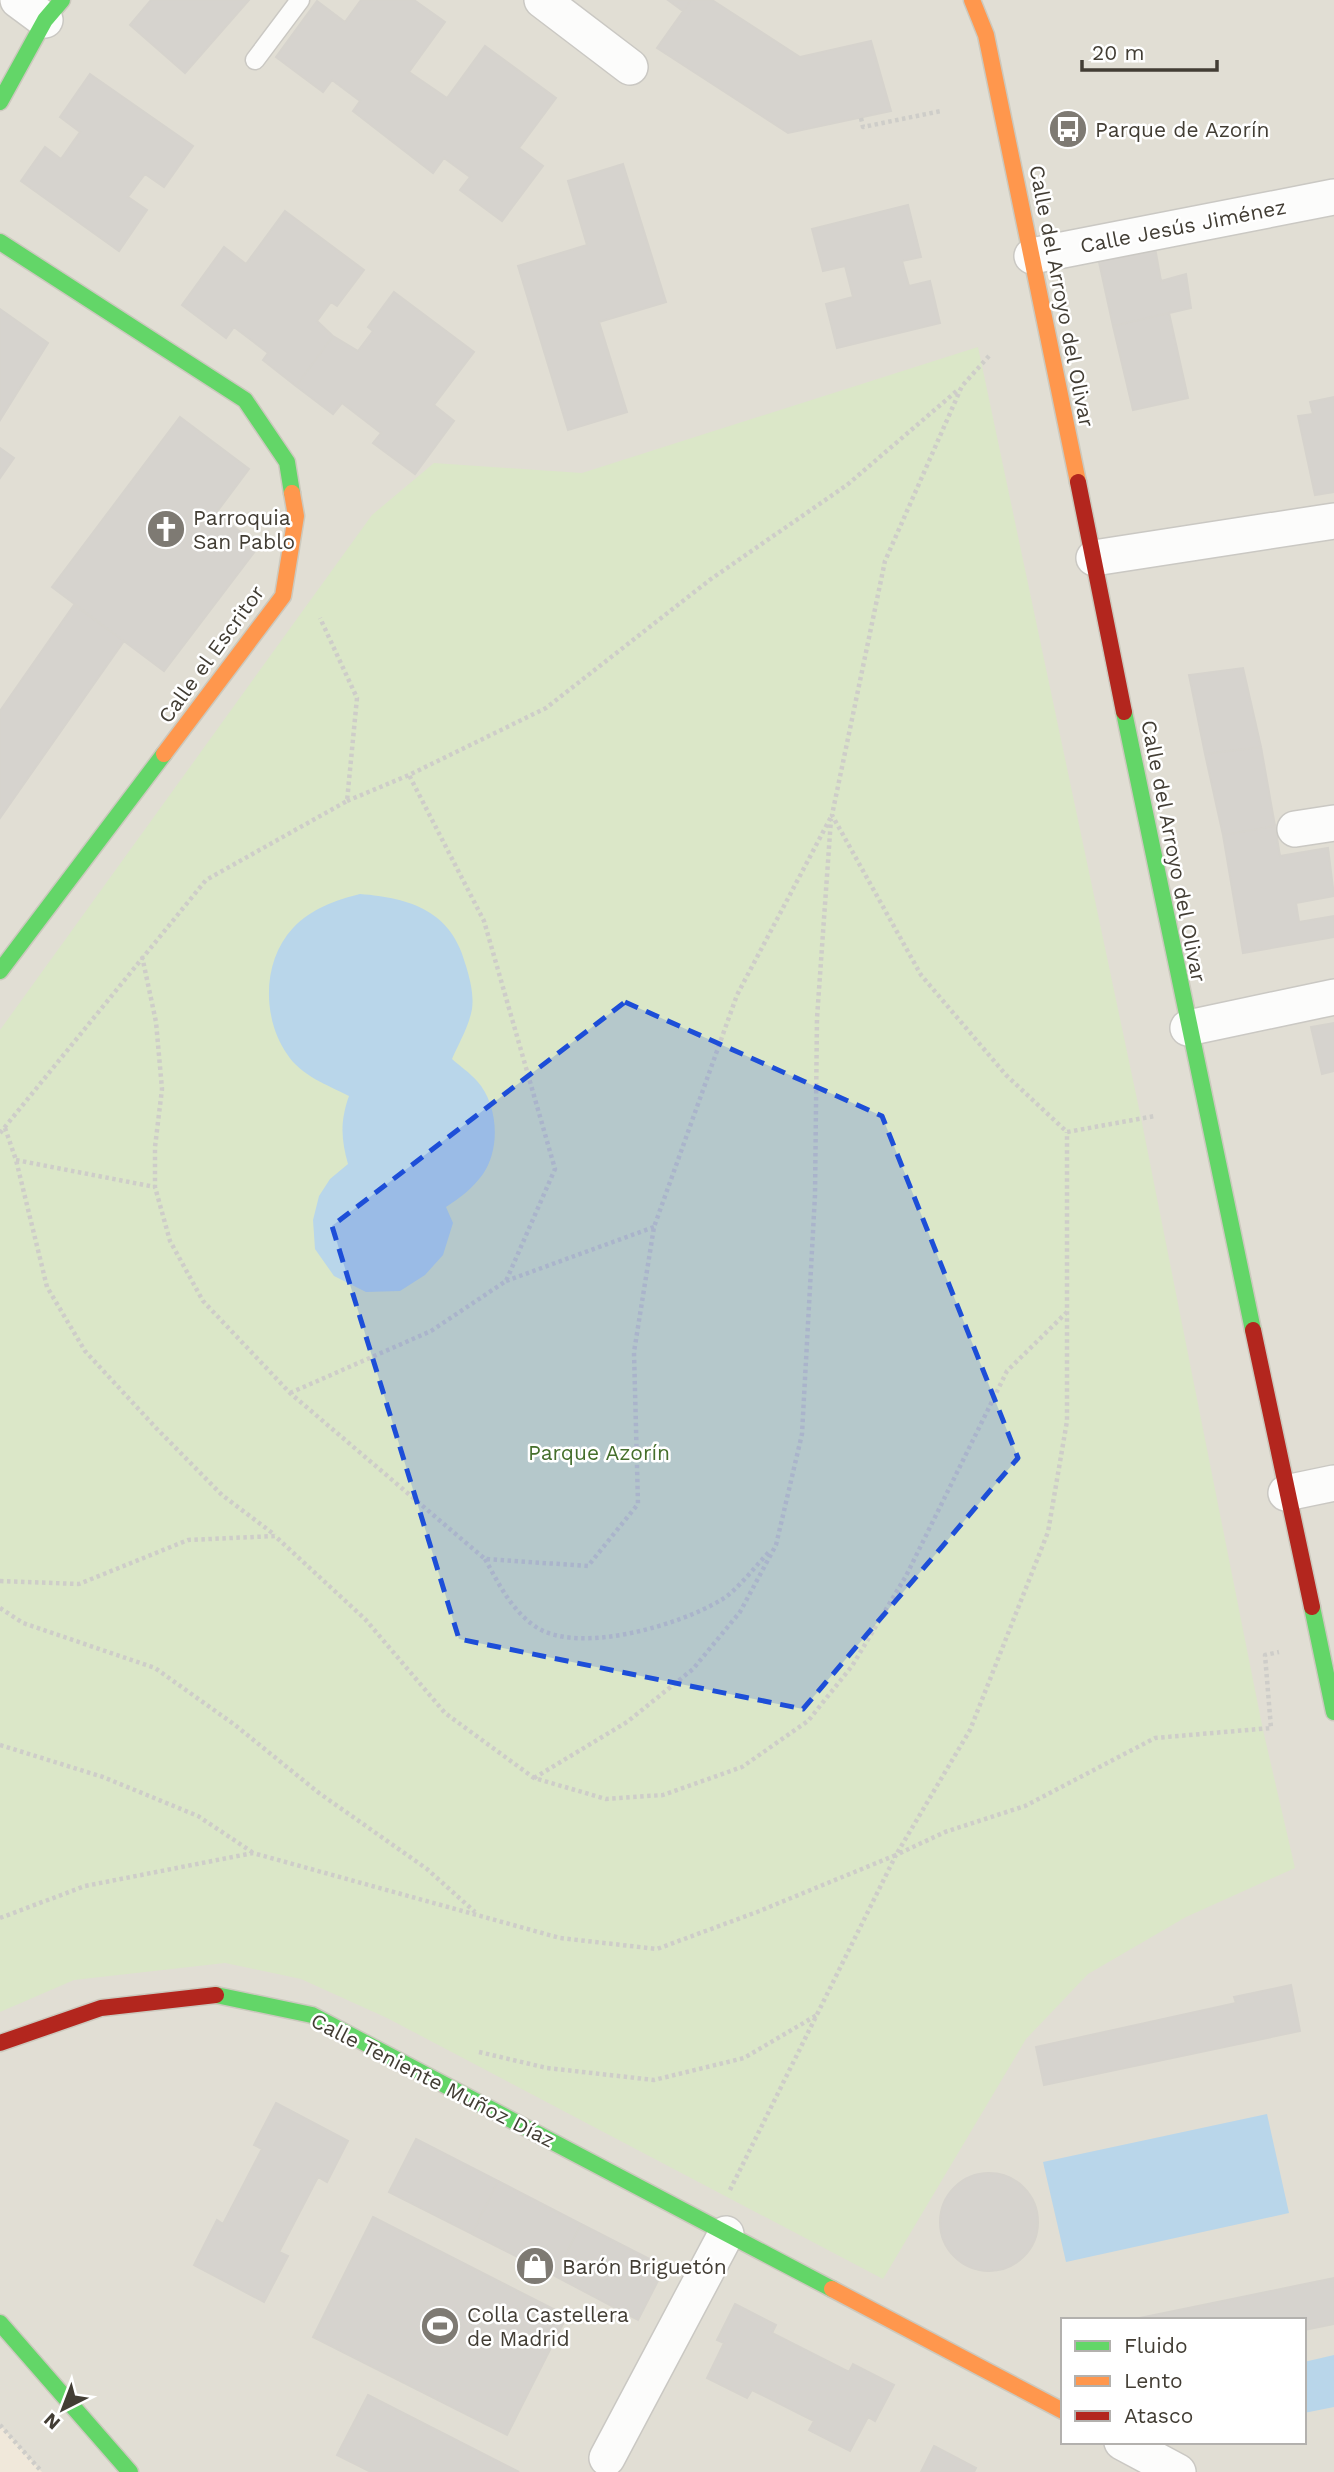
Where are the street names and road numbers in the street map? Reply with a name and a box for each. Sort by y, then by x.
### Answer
street label: Calle del Arroyo del Olivar [1024,163,1100,429]
street label: Calle Jesús Jiménez [1078,194,1288,258]
street label: Calle el Escritor [153,580,269,728]
street label: Calle del Arroyo del Olivar [1136,718,1212,984]
street label: Calle Teniente Muñoz Díaz [307,2008,559,2152]

